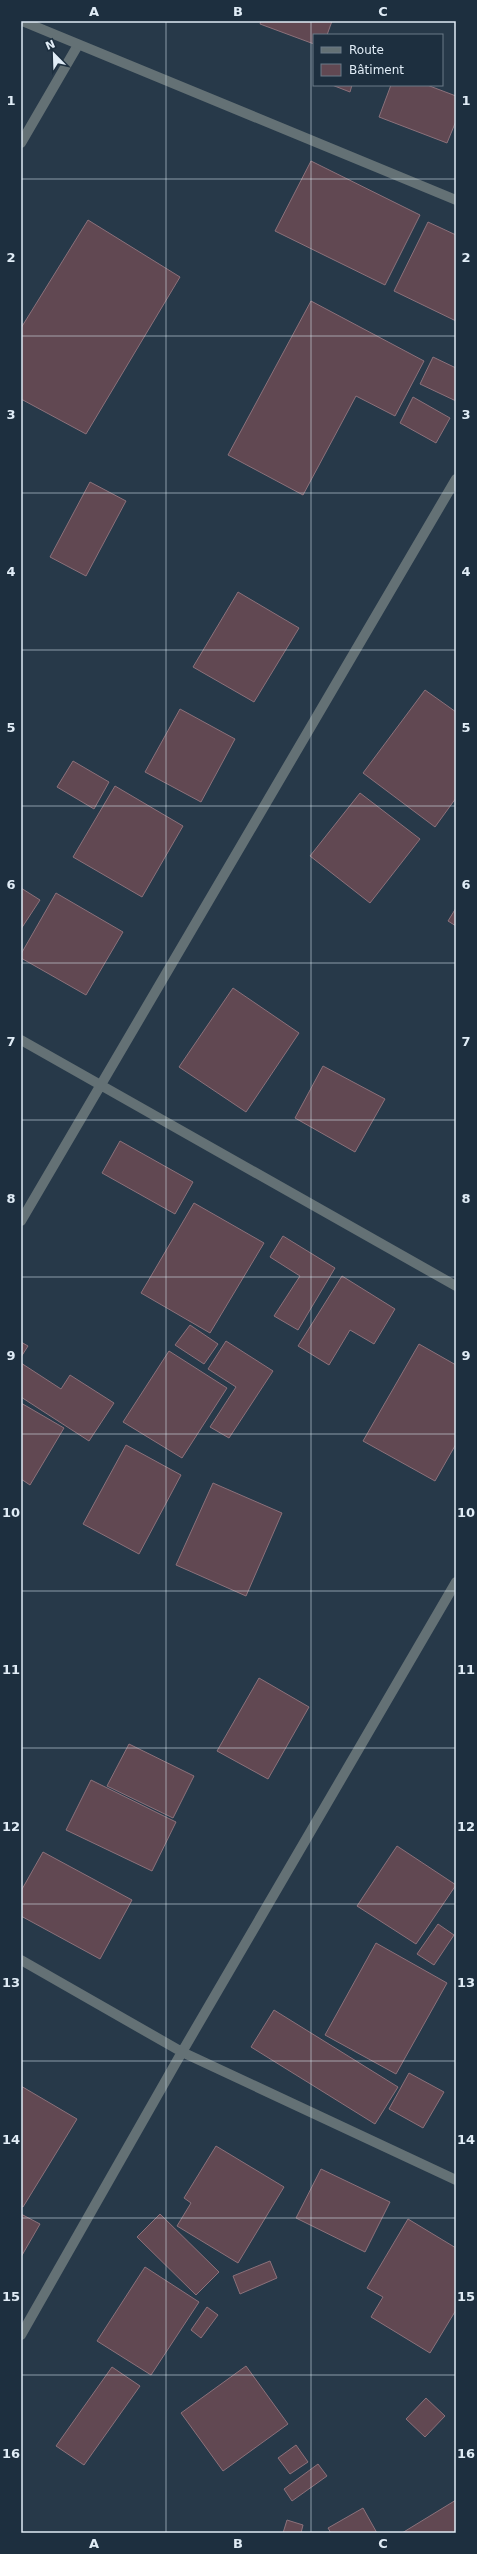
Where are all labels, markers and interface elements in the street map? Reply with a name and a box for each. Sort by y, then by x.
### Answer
text: A [89,4,99,19]
text: B [233,4,243,19]
text: C [378,4,388,19]
north arrow [34,34,74,74]
legend [313,34,443,86]
text: N [44,37,57,53]
text: Route [349,43,384,57]
text: Bâtiment [349,63,404,77]
text: 1 [6,93,16,108]
text: 1 [461,93,471,108]
text: 2 [6,250,16,265]
text: 2 [461,250,471,265]
text: 3 [6,407,16,422]
text: 3 [461,407,471,422]
text: 4 [6,564,16,579]
text: 4 [461,564,471,579]
text: 5 [6,720,16,735]
text: 5 [461,720,471,735]
text: 6 [6,877,16,892]
text: 6 [461,877,471,892]
text: 7 [6,1034,16,1049]
text: 7 [461,1034,471,1049]
text: 8 [6,1191,16,1206]
text: 8 [461,1191,471,1206]
text: 9 [6,1348,16,1363]
text: 9 [461,1348,471,1363]
text: 10 [2,1505,20,1520]
text: 10 [457,1505,475,1520]
text: 11 [2,1662,20,1677]
text: 11 [457,1662,475,1677]
text: 12 [2,1819,20,1834]
text: 12 [457,1819,475,1834]
text: 13 [2,1975,20,1990]
text: 13 [457,1975,475,1990]
text: 14 [2,2132,20,2147]
text: 14 [457,2132,475,2147]
text: 15 [2,2289,20,2304]
text: 15 [457,2289,475,2304]
text: 16 [2,2446,20,2461]
text: 16 [457,2446,475,2461]
text: A [89,2536,99,2551]
text: B [233,2536,243,2551]
text: C [378,2536,388,2551]

